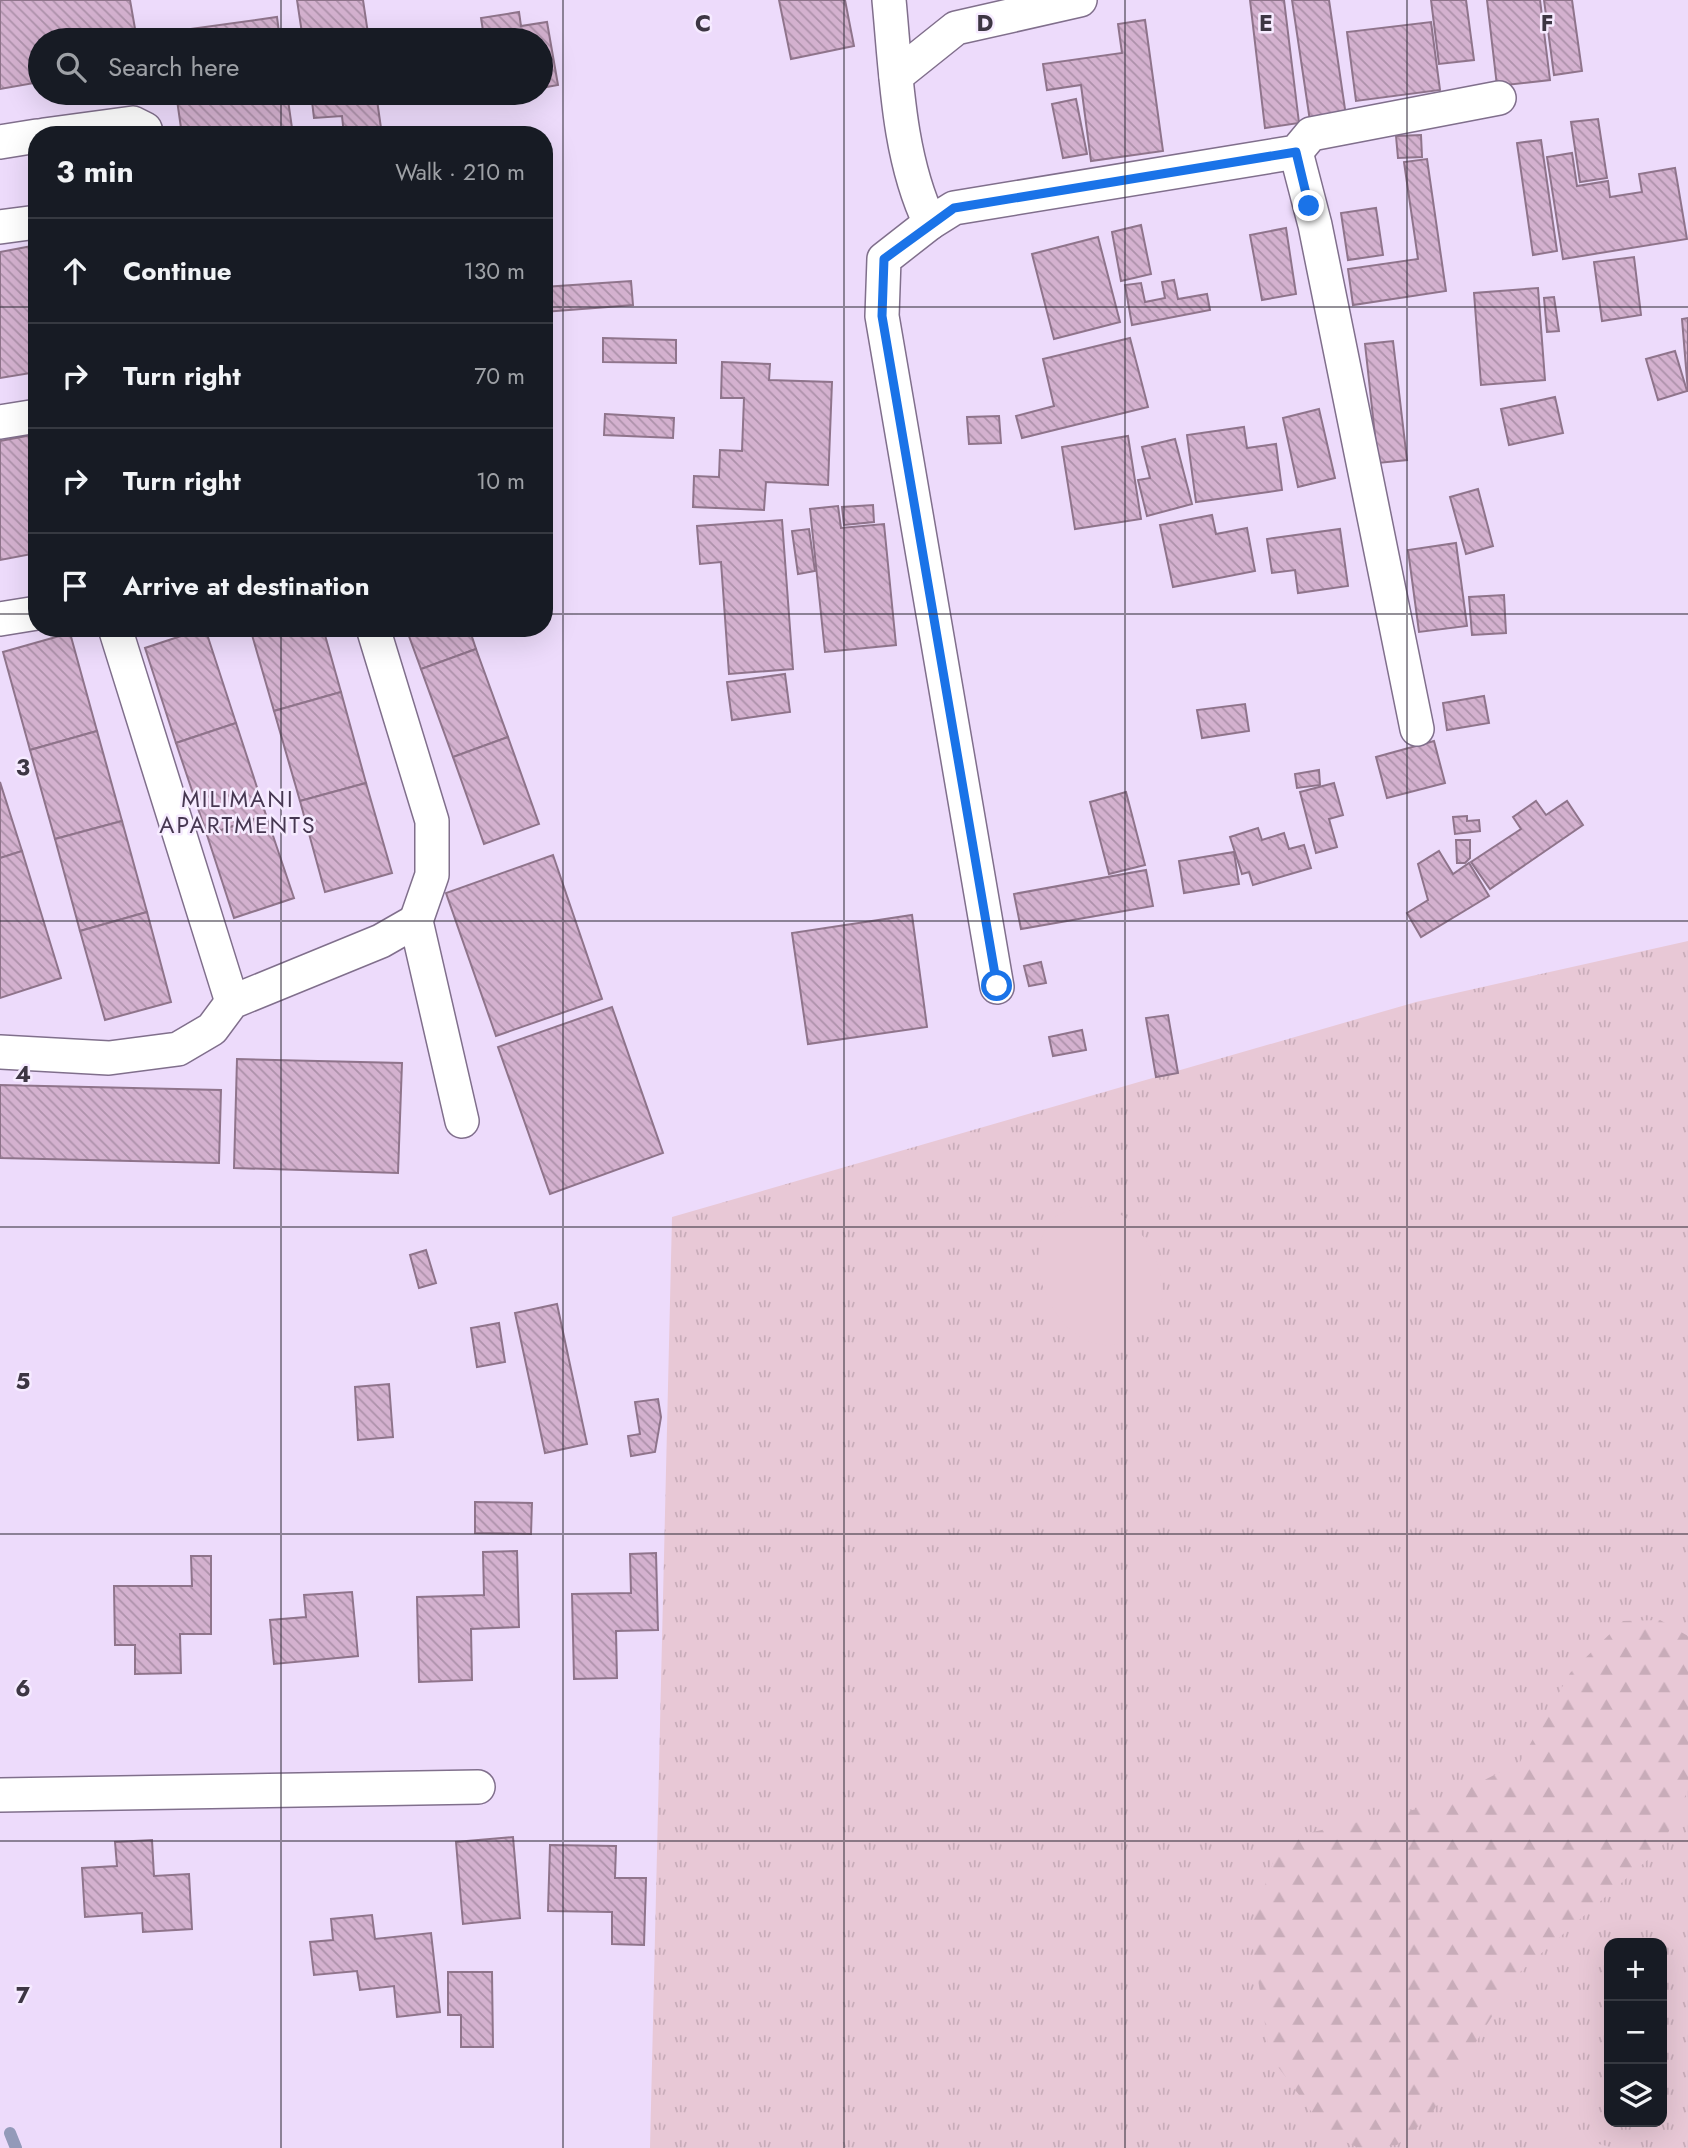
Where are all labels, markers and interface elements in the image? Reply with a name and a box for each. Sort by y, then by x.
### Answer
text: C [695,6,711,40]
text: D [977,6,994,40]
text: E [1259,6,1273,40]
text: F [1541,6,1553,40]
search box [28,28,553,105]
icon: search [52,48,90,86]
text: Search here [108,48,240,86]
text: 3 min [56,150,134,193]
text: Walk · 210 m [395,155,525,189]
route end [1293,190,1324,221]
icon: ahead [56,252,94,290]
text: Continue [123,252,232,290]
text: 130 m [463,254,525,288]
icon: right [56,357,94,395]
text: Turn right [123,357,241,395]
text: 70 m [474,359,525,393]
icon: right [56,462,94,500]
text: Turn right [123,462,241,500]
text: 10 m [476,464,525,498]
icon: arrive [56,567,94,605]
text: Arrive at destination [123,567,370,605]
text: 3 [16,750,30,784]
district label: MILIMANI APARTMENTS [159,782,317,842]
route start [981,970,1012,1001]
text: 4 [15,1057,31,1091]
text: 5 [16,1364,30,1398]
text: 6 [15,1671,31,1705]
map controls [1604,1938,1667,2127]
button: + [1604,1938,1667,2001]
text: 7 [16,1978,30,2012]
button: − [1604,2001,1667,2064]
button: layers [1604,2064,1667,2127]

